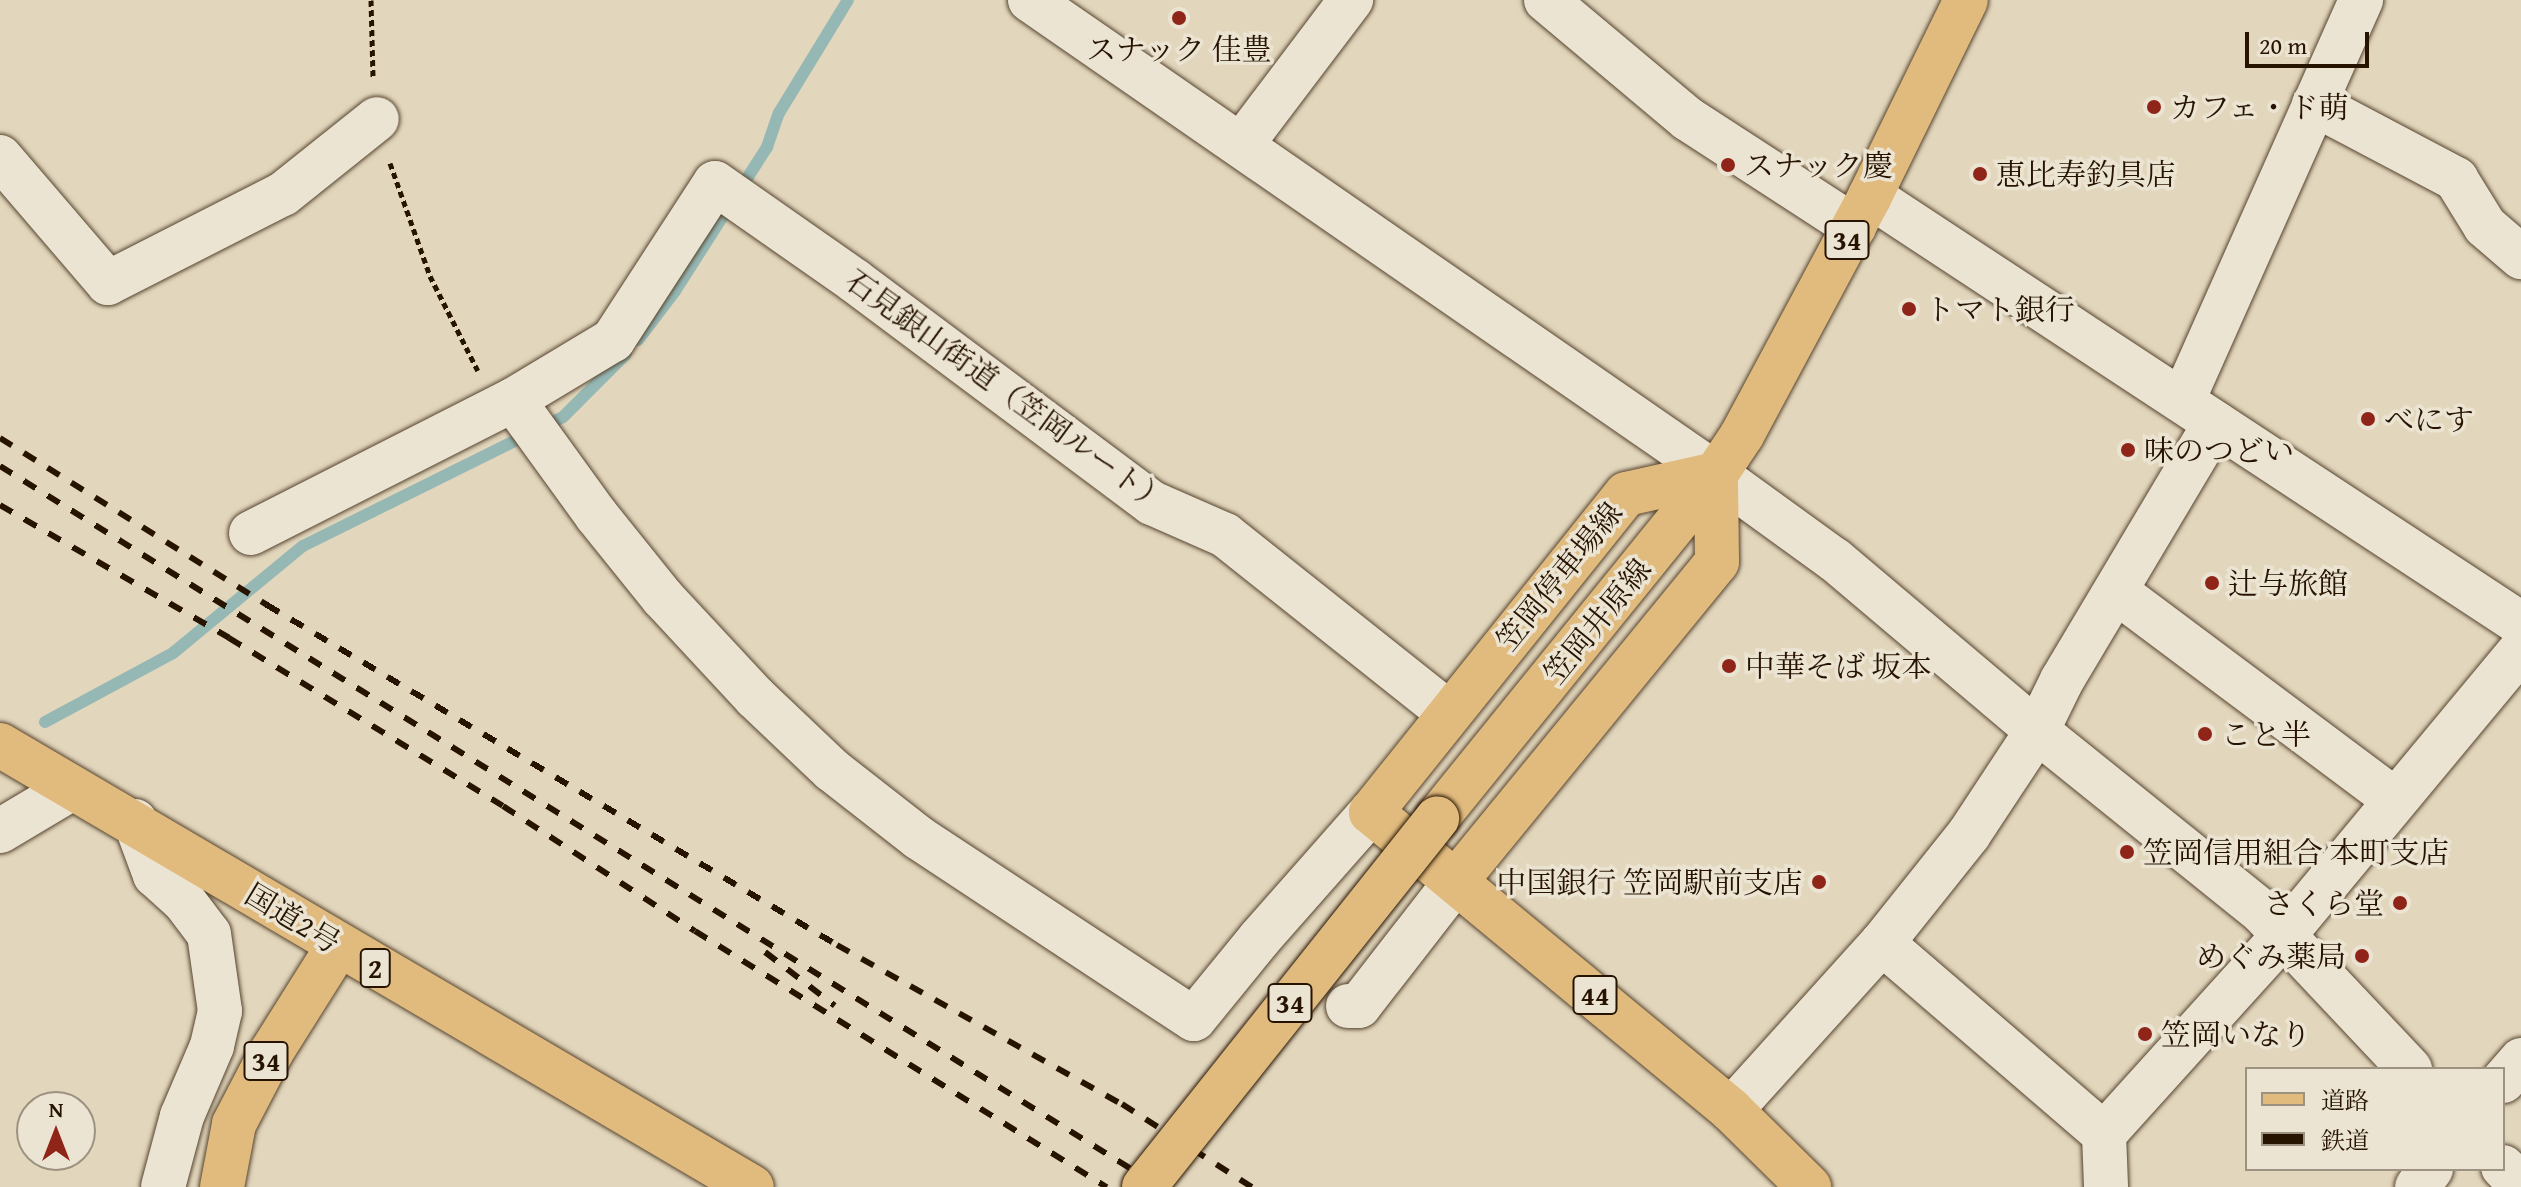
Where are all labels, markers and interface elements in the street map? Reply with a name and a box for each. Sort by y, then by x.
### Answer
marker: スナック 佳豊 [1170,9,1188,27]
scale bar [2249,16,2373,66]
text: 20 m [2259,28,2307,63]
place label: スナック 佳豊 [1086,31,1272,67]
place label: カフェ・ド萌 [2170,89,2350,125]
marker: カフェ・ド萌 [2145,98,2163,116]
place label: スナック慶 [1744,147,1894,183]
marker: スナック慶 [1719,156,1737,174]
place label: 恵比寿釣具店 [1996,156,2176,192]
marker: 恵比寿釣具店 [1971,165,1989,183]
road number: 34 [1823,216,1871,264]
street label: 石見銀山街道（笠岡ルート） [839,262,1175,520]
place label: トマト銀行 [1925,291,2075,327]
marker: トマト銀行 [1900,300,1918,318]
place label: べにす [2384,401,2474,437]
marker: べにす [2359,410,2377,428]
place label: 味のつどい [2144,432,2294,468]
marker: 味のつどい [2119,441,2137,459]
street label: 笠岡停車場線 [1488,495,1630,657]
street label: 笠岡井原線 [1536,551,1658,691]
place label: 辻与旅館 [2228,565,2348,601]
marker: 辻与旅館 [2203,574,2221,592]
place label: 中華そば 坂本 [1745,648,1932,684]
marker: 中華そば 坂本 [1720,657,1738,675]
place label: こと半 [2221,716,2311,752]
marker: こと半 [2196,725,2214,743]
place label: 笠岡信用組合 本町支店 [2143,834,2450,870]
marker: 笠岡信用組合 本町支店 [2118,843,2136,861]
place label: 中国銀行 笠岡駅前支店 [1496,864,1803,900]
marker: 中国銀行 笠岡駅前支店 [1810,873,1828,891]
street label: 国道2号 [239,876,347,960]
place label: さくら堂 [2264,885,2384,921]
marker: さくら堂 [2391,894,2409,912]
place label: めぐみ薬局 [2196,938,2346,974]
road number: 2 [359,944,391,992]
marker: めぐみ薬局 [2353,947,2371,965]
road number: 44 [1571,971,1619,1019]
road number: 34 [1266,979,1314,1027]
place label: 笠岡いなり [2161,1016,2311,1052]
marker: 笠岡いなり [2136,1025,2154,1043]
road number: 34 [242,1037,290,1085]
legend [2245,1067,2505,1171]
text: 道路 [2321,1083,2369,1118]
north arrow [16,1091,96,1171]
text: N [49,1093,63,1125]
text: 鉄道 [2321,1123,2369,1158]

